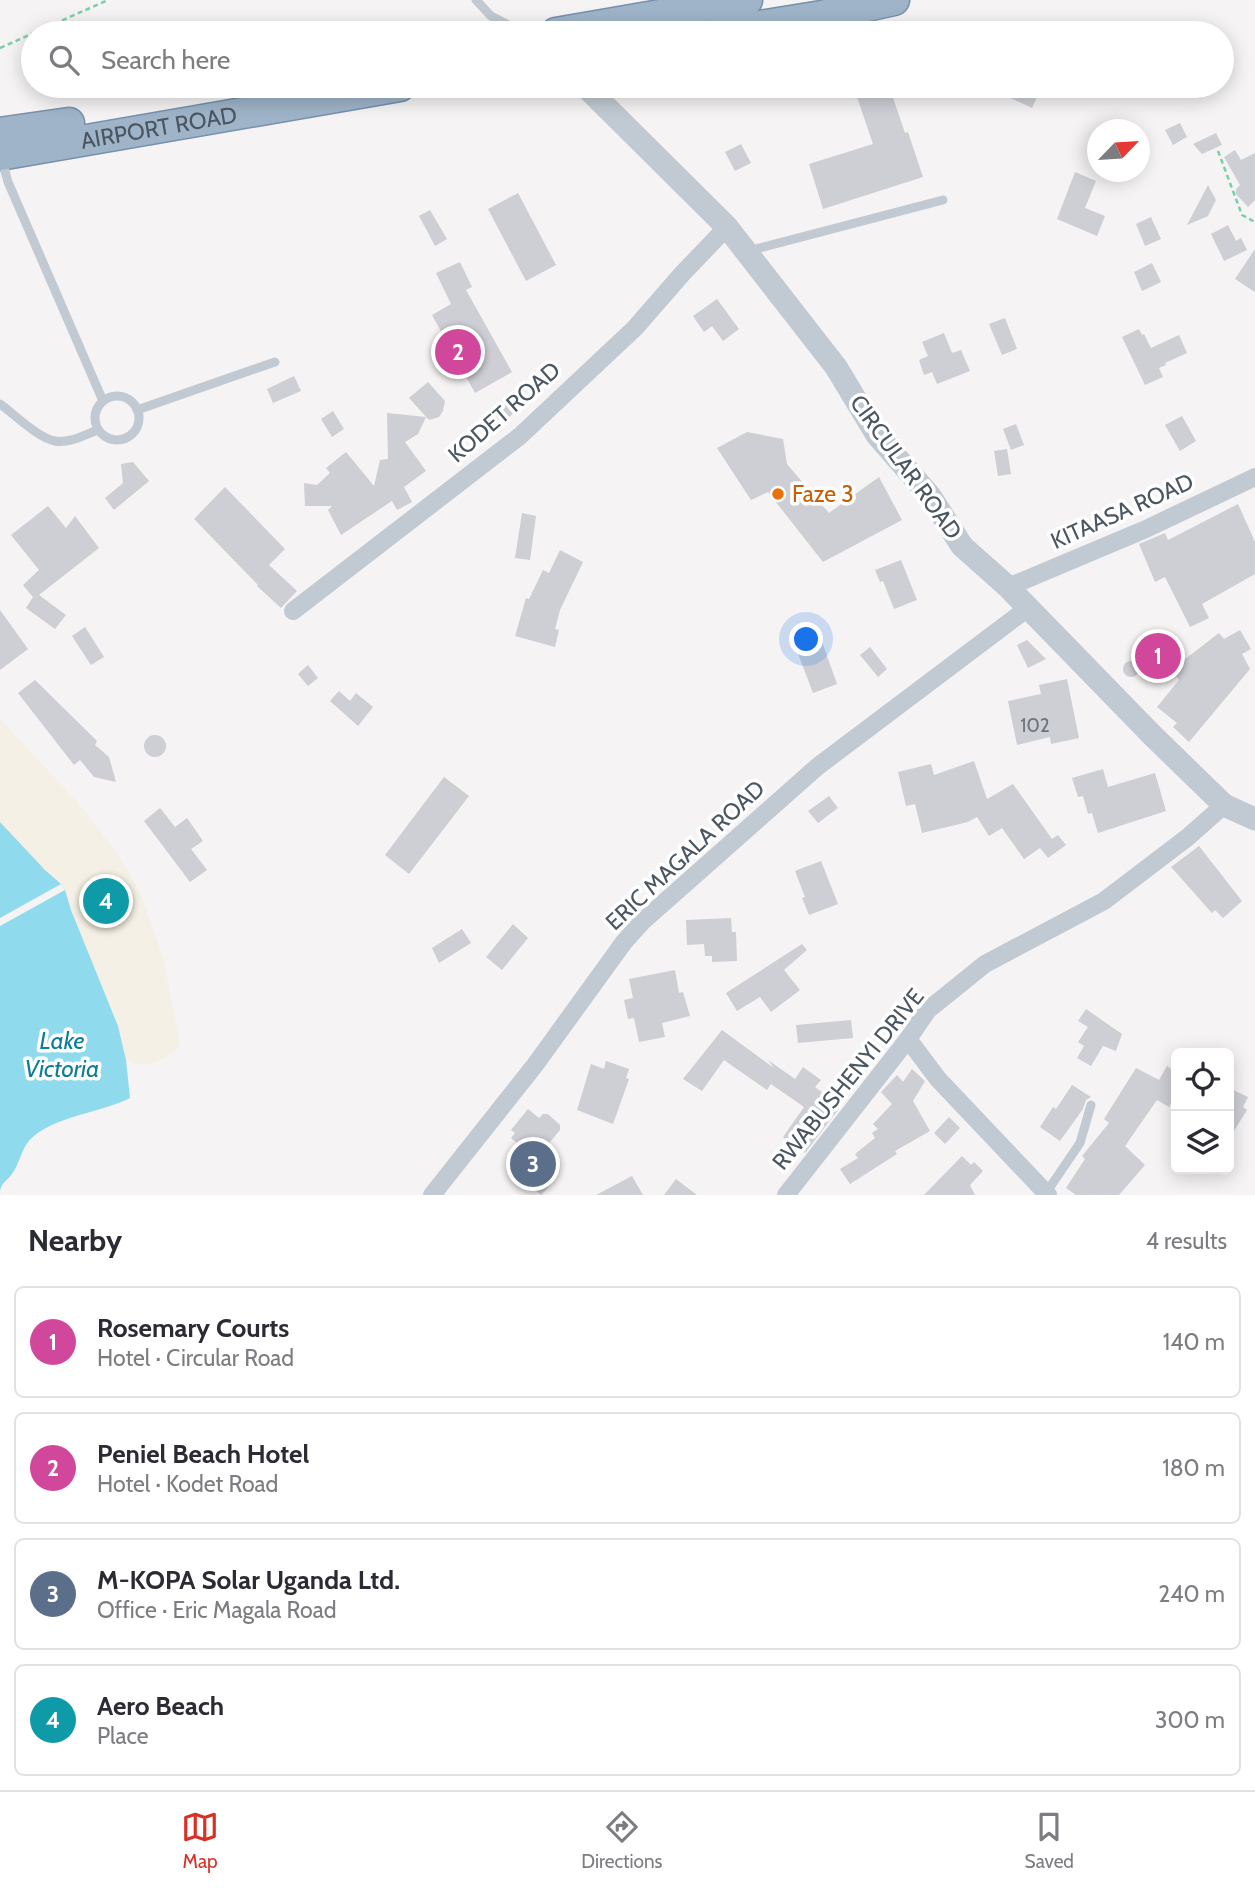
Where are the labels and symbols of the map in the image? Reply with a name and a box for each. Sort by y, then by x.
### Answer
street label: AIRPORT ROAD [78,100,239,155]
north arrow [1087,119,1150,182]
pin: 2 [435,326,481,378]
street label: KODET ROAD [442,356,566,468]
street label: CIRCULAR ROAD [844,389,968,545]
street label: KITAASA ROAD [1046,467,1198,555]
place label: Faze 3 [792,480,854,508]
marker: Faze 3 [770,486,786,502]
your location [789,622,823,656]
pin: 1 [1135,630,1181,682]
house number: 102 [1020,714,1050,737]
street label: ERIC MAGALA ROAD [600,774,770,936]
pin: 4 [83,875,129,927]
street label: RWABUSHENYI DRIVE [766,983,930,1175]
water label: Lake Victoria [25,1026,99,1083]
pin: 3 [510,1138,556,1190]

